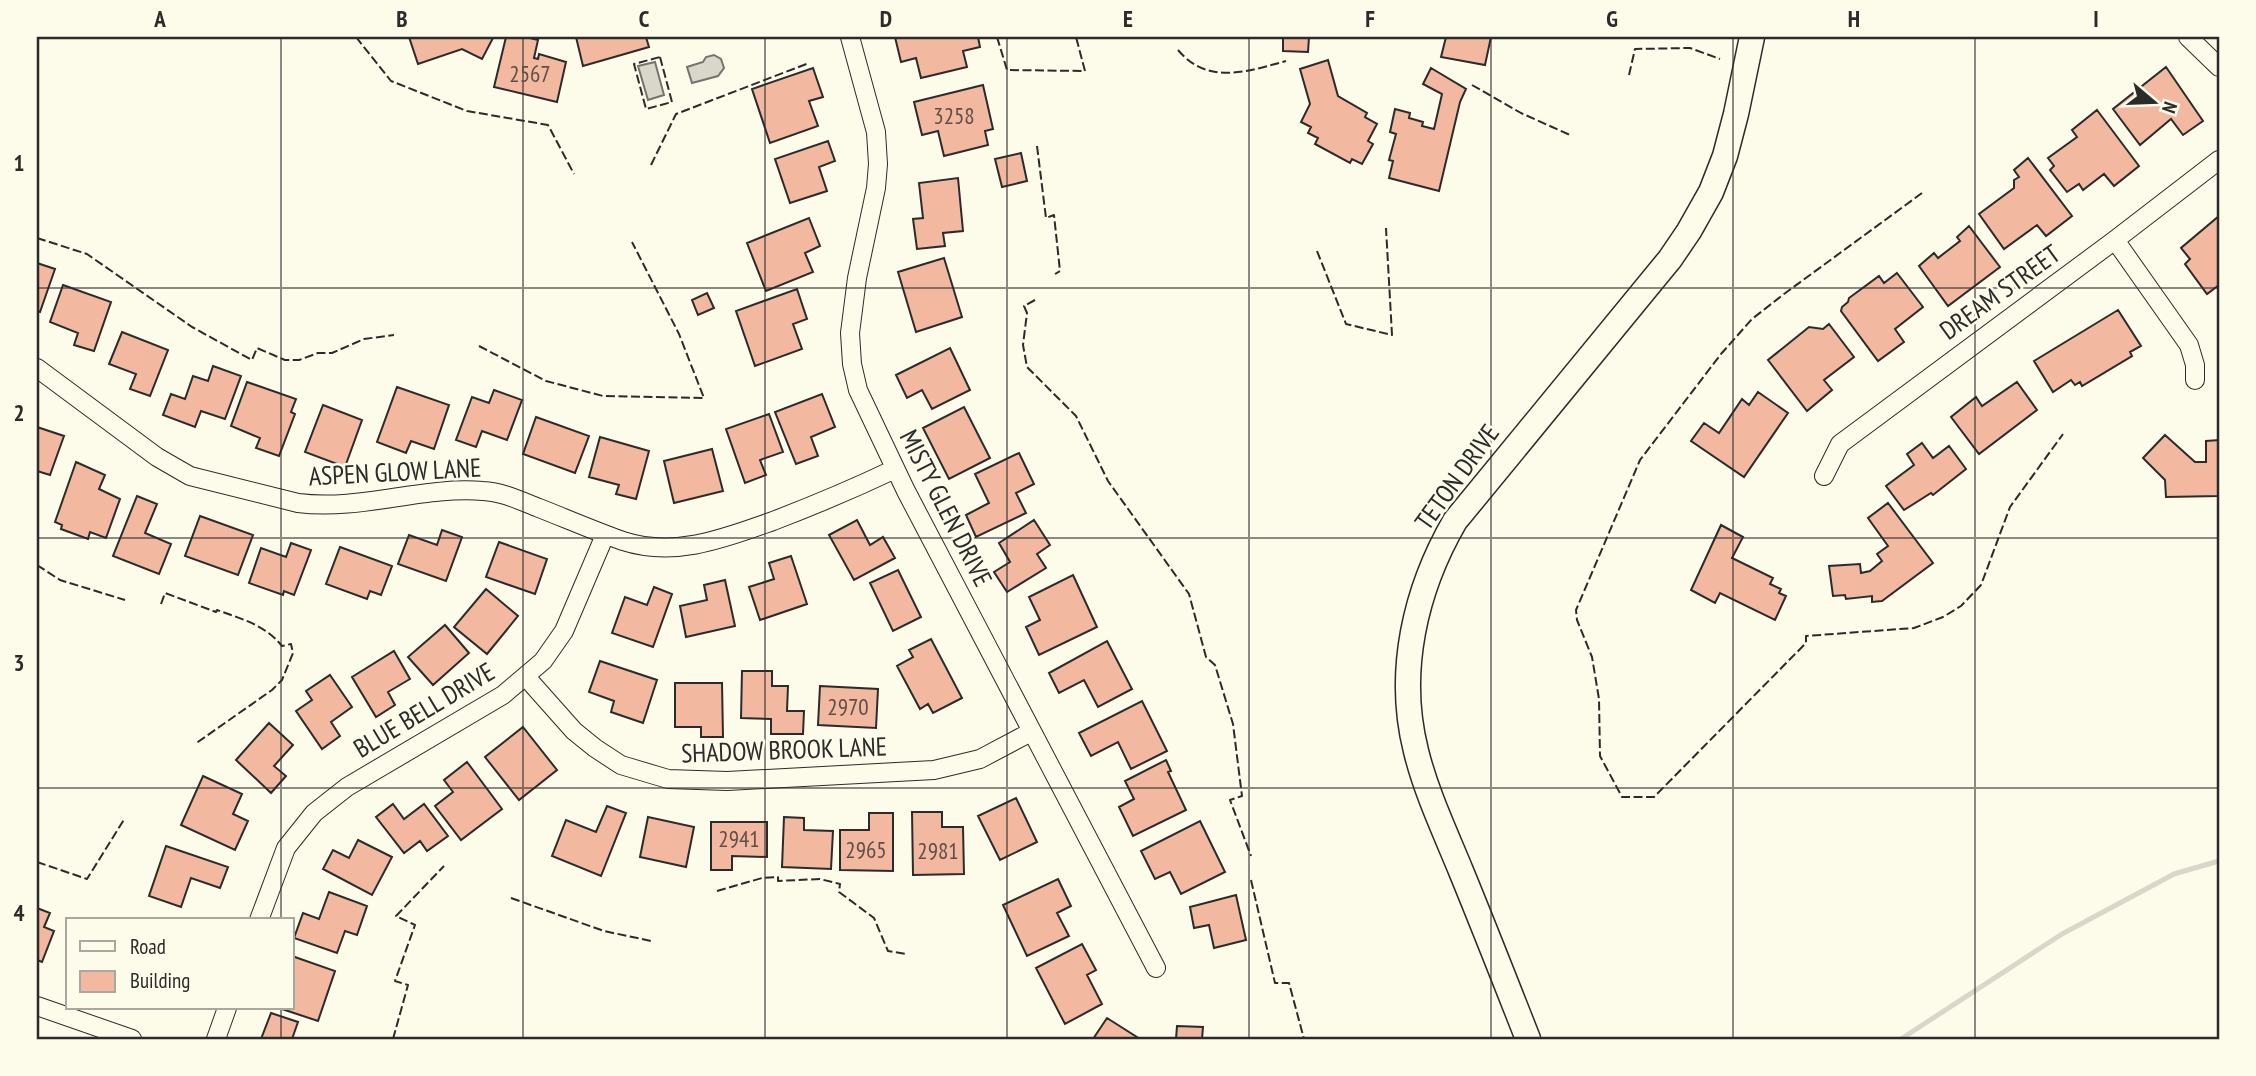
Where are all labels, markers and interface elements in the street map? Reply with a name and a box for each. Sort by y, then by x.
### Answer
text: A [153,4,166,33]
text: B [396,4,408,33]
text: C [639,4,650,33]
text: D [880,4,892,33]
text: E [1123,4,1133,33]
text: F [1365,4,1375,33]
text: G [1606,4,1618,33]
text: H [1848,4,1860,33]
text: I [2093,4,2099,33]
house number: 2567 [509,59,551,88]
north arrow [2120,66,2190,136]
text: N [2157,99,2183,116]
house number: 3258 [933,101,975,130]
text: 1 [14,148,25,177]
street label: DREAM STREET [1933,237,2067,346]
text: 2 [14,398,25,427]
street label: TETON DRIVE [1407,417,1506,536]
street label: MISTY GLEN DRIVE [893,424,1000,592]
street label: ASPEN GLOW LANE [308,451,482,492]
text: 3 [14,648,25,677]
street label: BLUE BELL DRIVE [347,655,500,764]
house number: 2970 [827,692,869,721]
street label: SHADOW BROOK LANE [680,729,887,770]
house number: 2941 [718,824,760,853]
house number: 2965 [845,835,887,864]
house number: 2981 [917,836,959,865]
text: 4 [14,898,25,927]
legend [66,918,294,1010]
text: Road [130,933,166,960]
text: Building [130,967,190,994]

